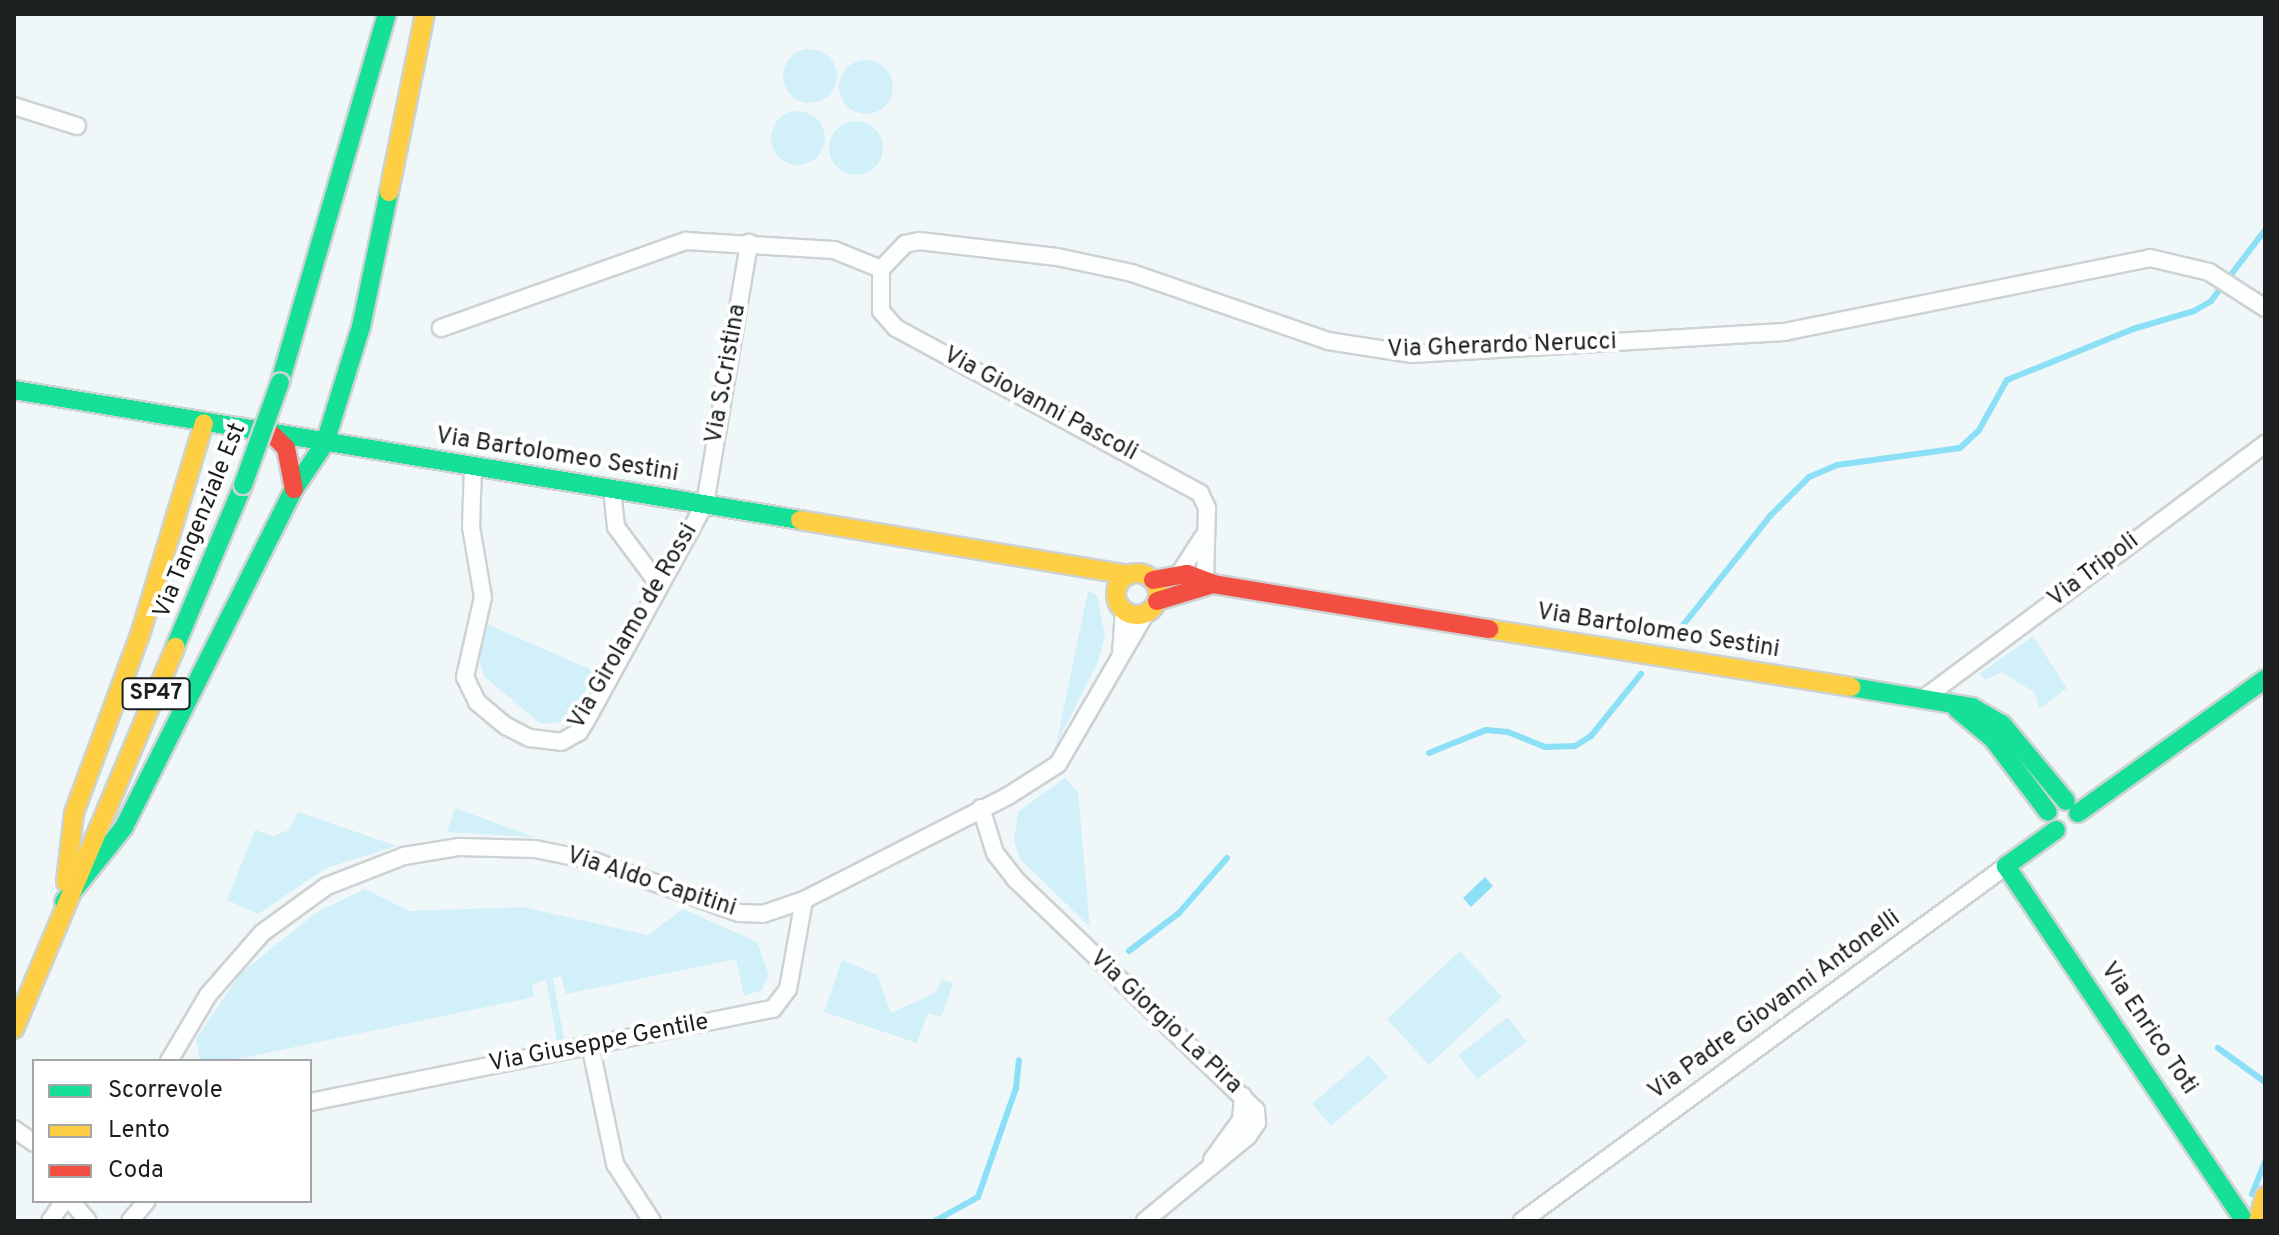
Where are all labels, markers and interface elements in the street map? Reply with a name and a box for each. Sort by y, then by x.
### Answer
street label: Via S.Cristina [701,302,753,446]
street label: Via Gherardo Nerucci [1387,329,1617,365]
street label: Via Giovanni Pascoli [938,342,1142,468]
street label: Via Tangenziale Est [148,419,254,623]
street label: Via Bartolomeo Sestini [434,423,680,489]
street label: Via Girolamo de Rossi [563,519,705,735]
street label: Via Tripoli [2043,527,2145,615]
street label: Via Bartolomeo Sestini [1535,599,1781,665]
road number: SP47 [120,676,192,712]
street label: Via Aldo Capitini [562,842,740,924]
street label: Via Padre Giovanni Antonelli [1643,905,1907,1107]
street label: Via Giorgio La Pira [1083,945,1247,1101]
street label: Via Enrico Toti [2093,957,2203,1101]
street label: Via Giuseppe Gentile [487,1009,711,1079]
legend [32,1059,312,1203]
text: Scorrevole [108,1076,223,1106]
text: Lento [108,1116,170,1146]
text: Coda [108,1156,164,1186]

